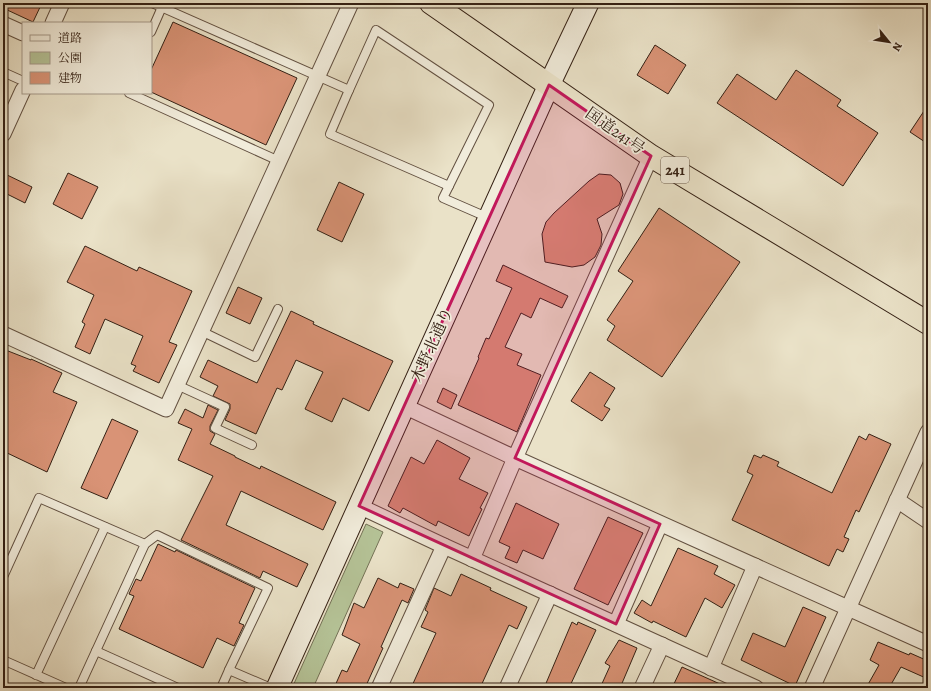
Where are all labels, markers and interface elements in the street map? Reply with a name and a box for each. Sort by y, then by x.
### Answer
legend [22,22,152,94]
north arrow [869,22,909,62]
text: 道路 [58,30,82,46]
text: N [889,40,906,54]
text: 公園 [58,50,82,66]
text: 建物 [58,70,82,86]
street label: 国道241号 [581,102,649,160]
road number: 241 [661,157,689,183]
street label: 木野北通り [406,304,458,386]

